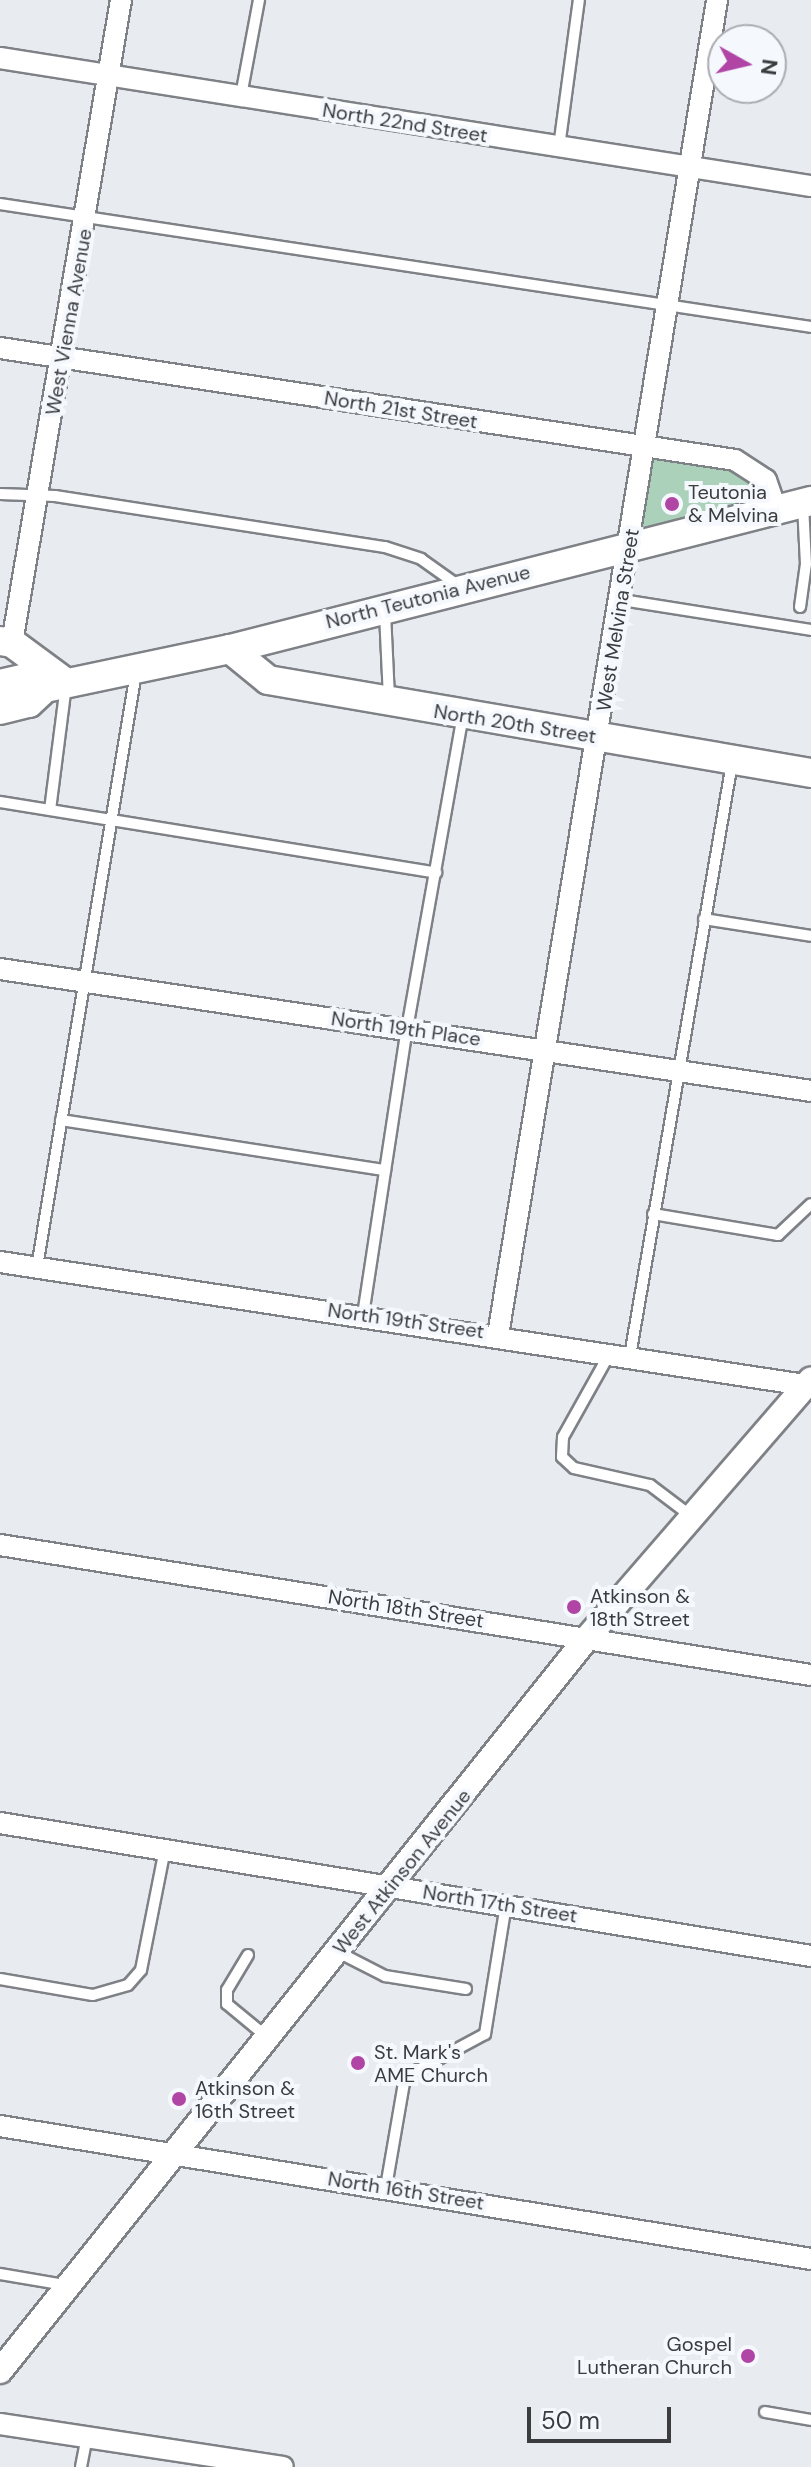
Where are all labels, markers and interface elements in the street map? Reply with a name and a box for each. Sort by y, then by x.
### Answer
north arrow [707,24,787,104]
text: N [754,57,785,77]
street label: North 22nd Street [321,98,489,148]
street label: West Vienna Avenue [41,227,97,417]
street label: North 21st Street [323,386,479,434]
place label: Teutonia & Melvina [688,480,778,527]
marker: Teutonia & Melvina [663,495,681,513]
street label: West Melvina Street [592,527,644,713]
street label: North Teutonia Avenue [323,560,533,634]
street label: North 20th Street [432,699,598,749]
street label: North 19th Place [330,1007,482,1051]
street label: North 19th Street [326,1298,486,1344]
place label: Atkinson & 18th Street [590,1584,690,1631]
street label: North 18th Street [326,1585,486,1633]
marker: Atkinson & 18th Street [565,1598,583,1616]
street label: West Atkinson Avenue [328,1784,476,1960]
street label: North 17th Street [421,1880,579,1928]
place label: St. Mark's AME Church [374,2040,488,2087]
marker: St. Mark's AME Church [349,2054,367,2072]
place label: Atkinson & 16th Street [195,2076,295,2123]
marker: Atkinson & 16th Street [170,2090,188,2108]
street label: North 16th Street [326,2167,486,2215]
place label: Gospel Lutheran Church [577,2332,732,2379]
marker: Gospel Lutheran Church [739,2347,757,2365]
scale bar [531,2391,675,2441]
text: 50 m [541,2405,600,2436]

